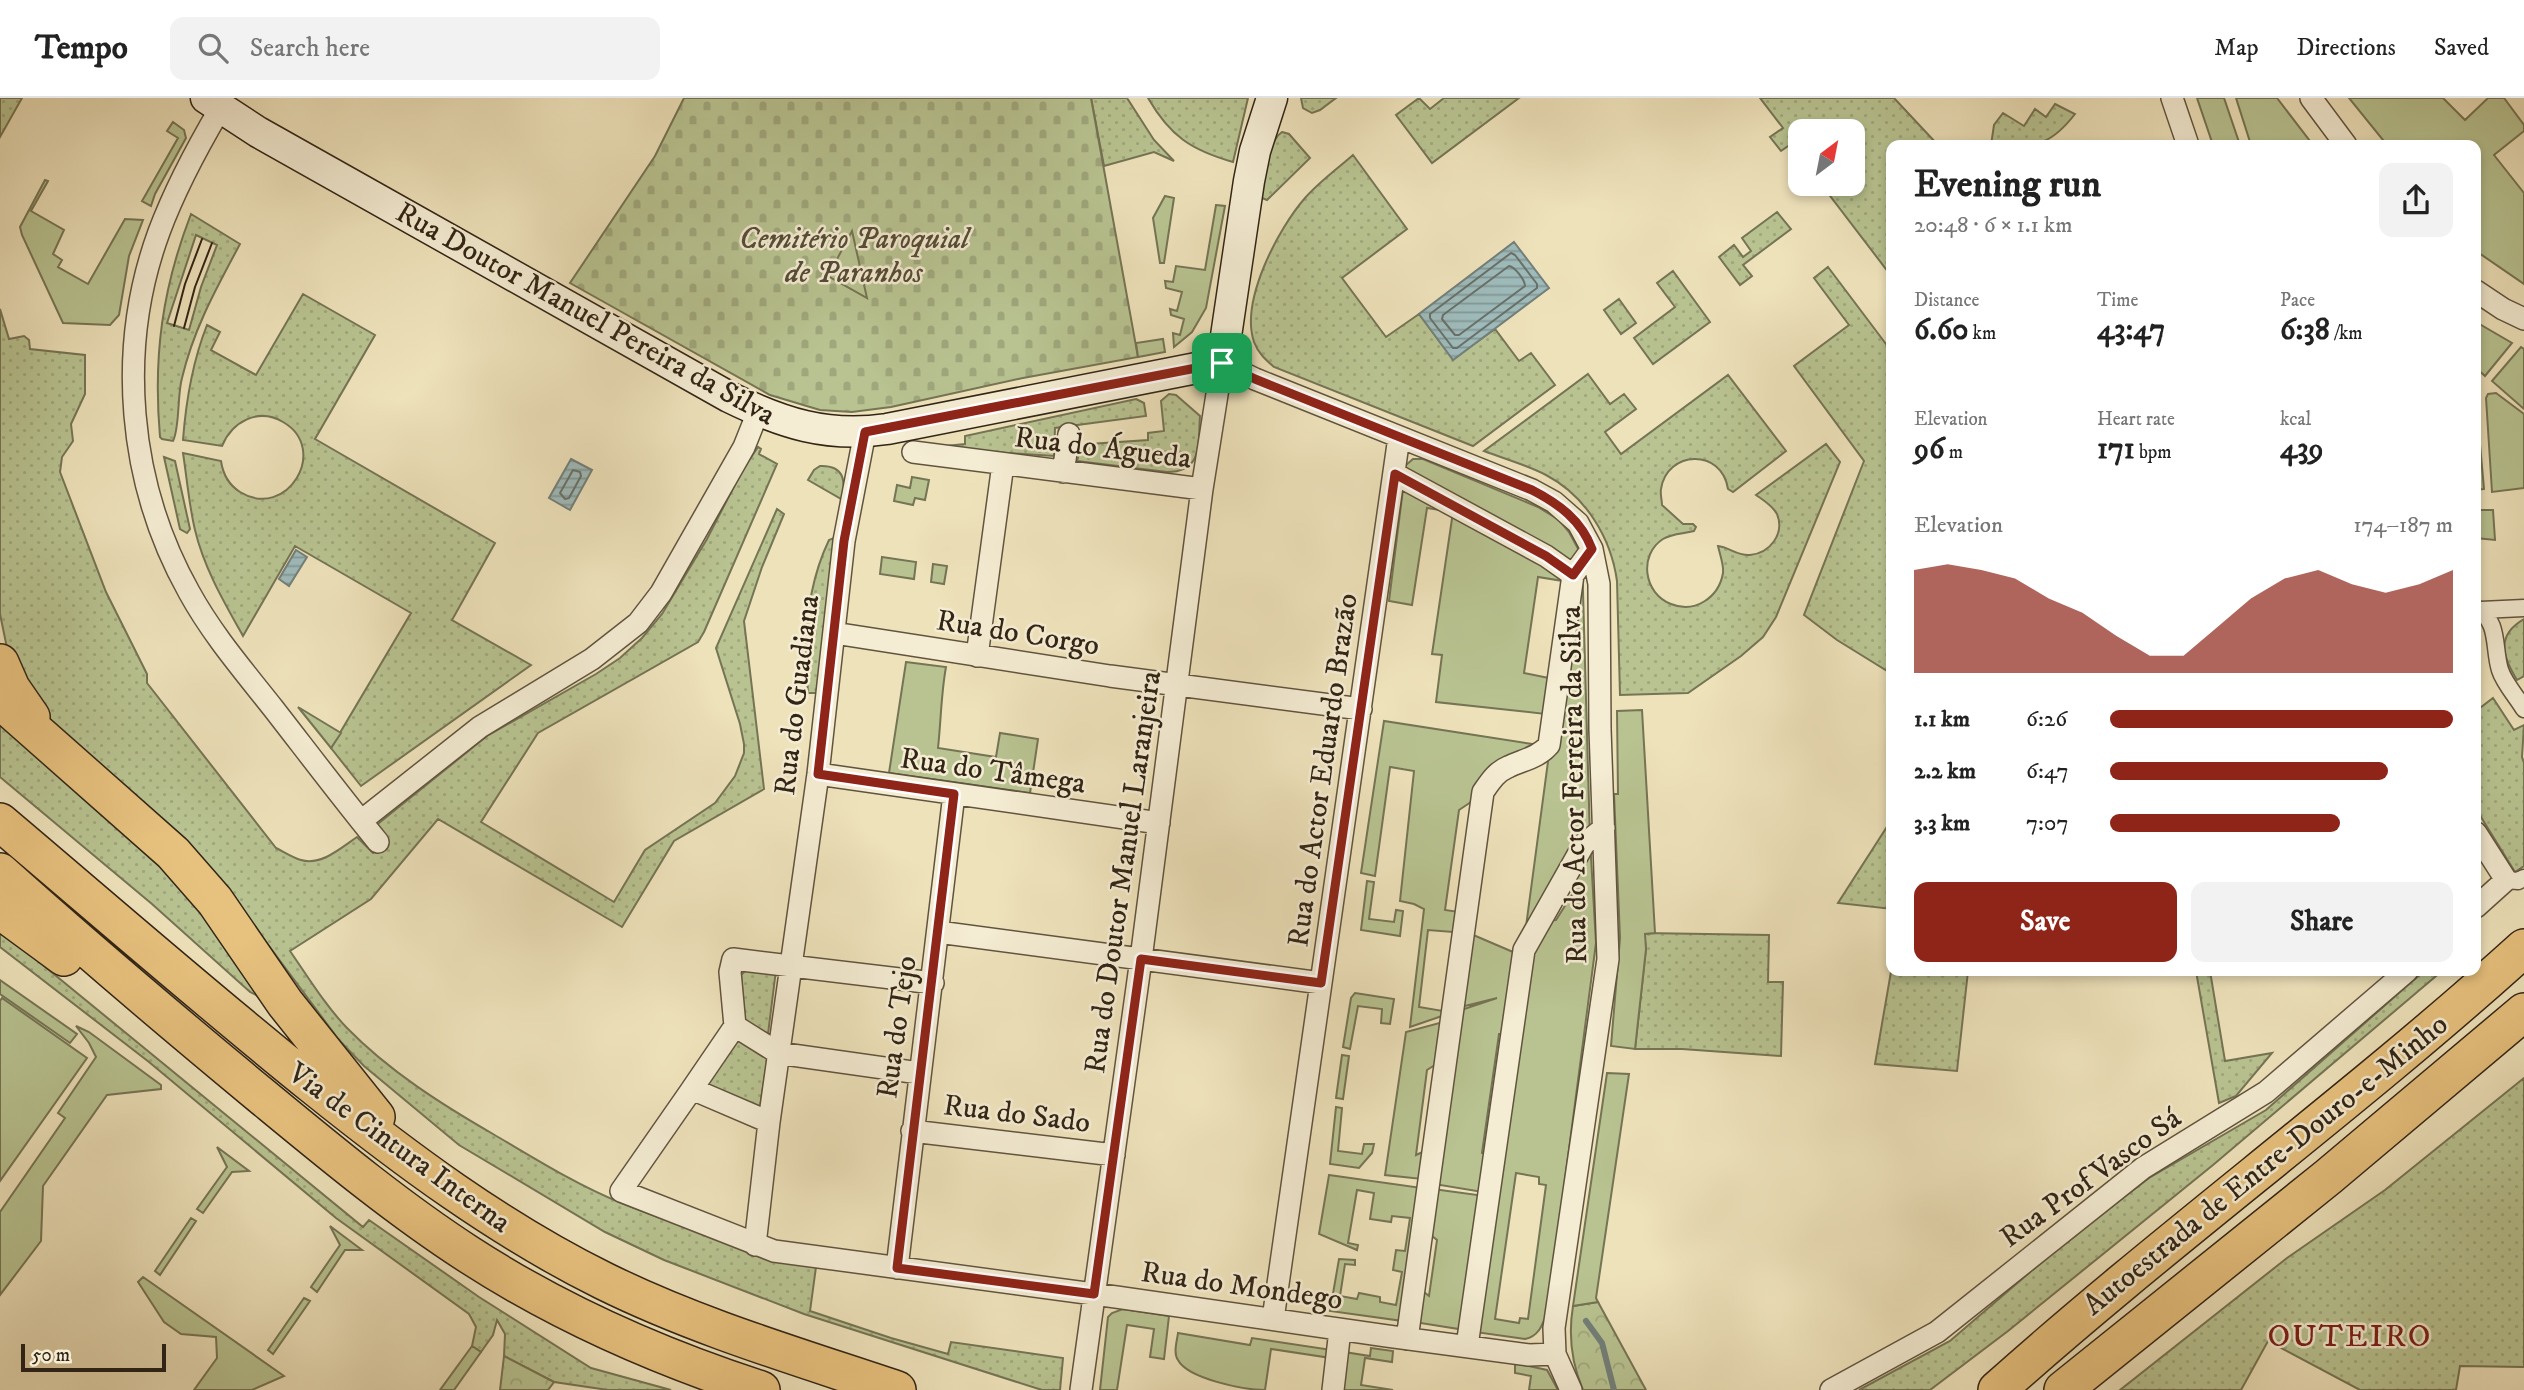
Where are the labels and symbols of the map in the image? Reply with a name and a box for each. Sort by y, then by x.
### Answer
north arrow [1788,119,1866,196]
street label: Rua Doutor Manuel Pereira da Silva [389,194,782,434]
park label: Cemitério Paroquial de Paranhos [739,221,972,292]
pin [1192,333,1252,393]
street label: Rua do Águeda [1012,417,1194,478]
street label: Rua do Actor Eduardo Brazão [1280,591,1367,949]
street label: Rua do Guadiana [767,593,828,798]
street label: Rua do Corgo [934,602,1102,665]
street label: Rua do Actor Ferreira da Silva [1553,605,1596,965]
street label: Rua do Doutor Manuel Laranjeira [1077,668,1170,1076]
street label: Rua do Tâmega [898,740,1088,803]
street label: Rua do Tejo [869,954,926,1101]
street label: Autoestrada de Entre-Douro-e-Minho [2076,1006,2456,1324]
street label: Via de Cintura Interna [280,1054,518,1242]
street label: Rua do Sado [941,1087,1092,1142]
street label: Rua Prof Vasco Sá [1993,1100,2189,1256]
street label: Rua do Mondego [1139,1254,1345,1319]
district label: OUTEIRO [2267,1317,2433,1357]
scale bar [21,1341,166,1373]

